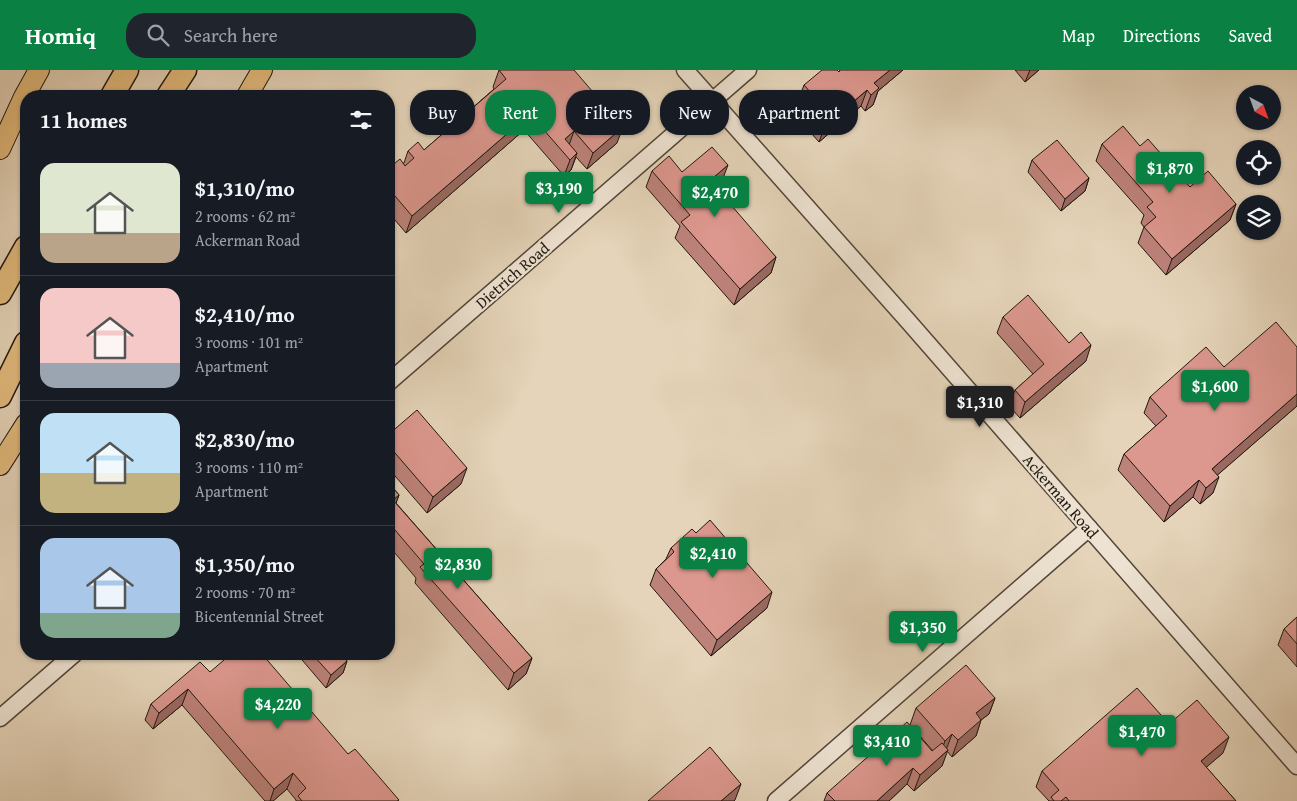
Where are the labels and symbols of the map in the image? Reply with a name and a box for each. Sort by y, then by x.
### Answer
north arrow [1236,85,1281,130]
pin: $1,870 [1129,152,1211,194]
pin: $3,190 [518,172,600,214]
pin: $2,470 [674,176,756,218]
street label: Dietrich Road [470,236,555,314]
pin: $1,600 [1174,370,1256,412]
pin: $1,310 [939,386,1021,428]
street label: Ackerman Road [1017,448,1105,544]
pin: $2,410 [672,536,754,579]
pin: $2,830 [417,548,499,590]
pin: $1,350 [882,610,964,653]
pin: $4,220 [237,688,319,730]
pin: $1,470 [1101,714,1183,757]
pin: $3,410 [846,724,928,767]

